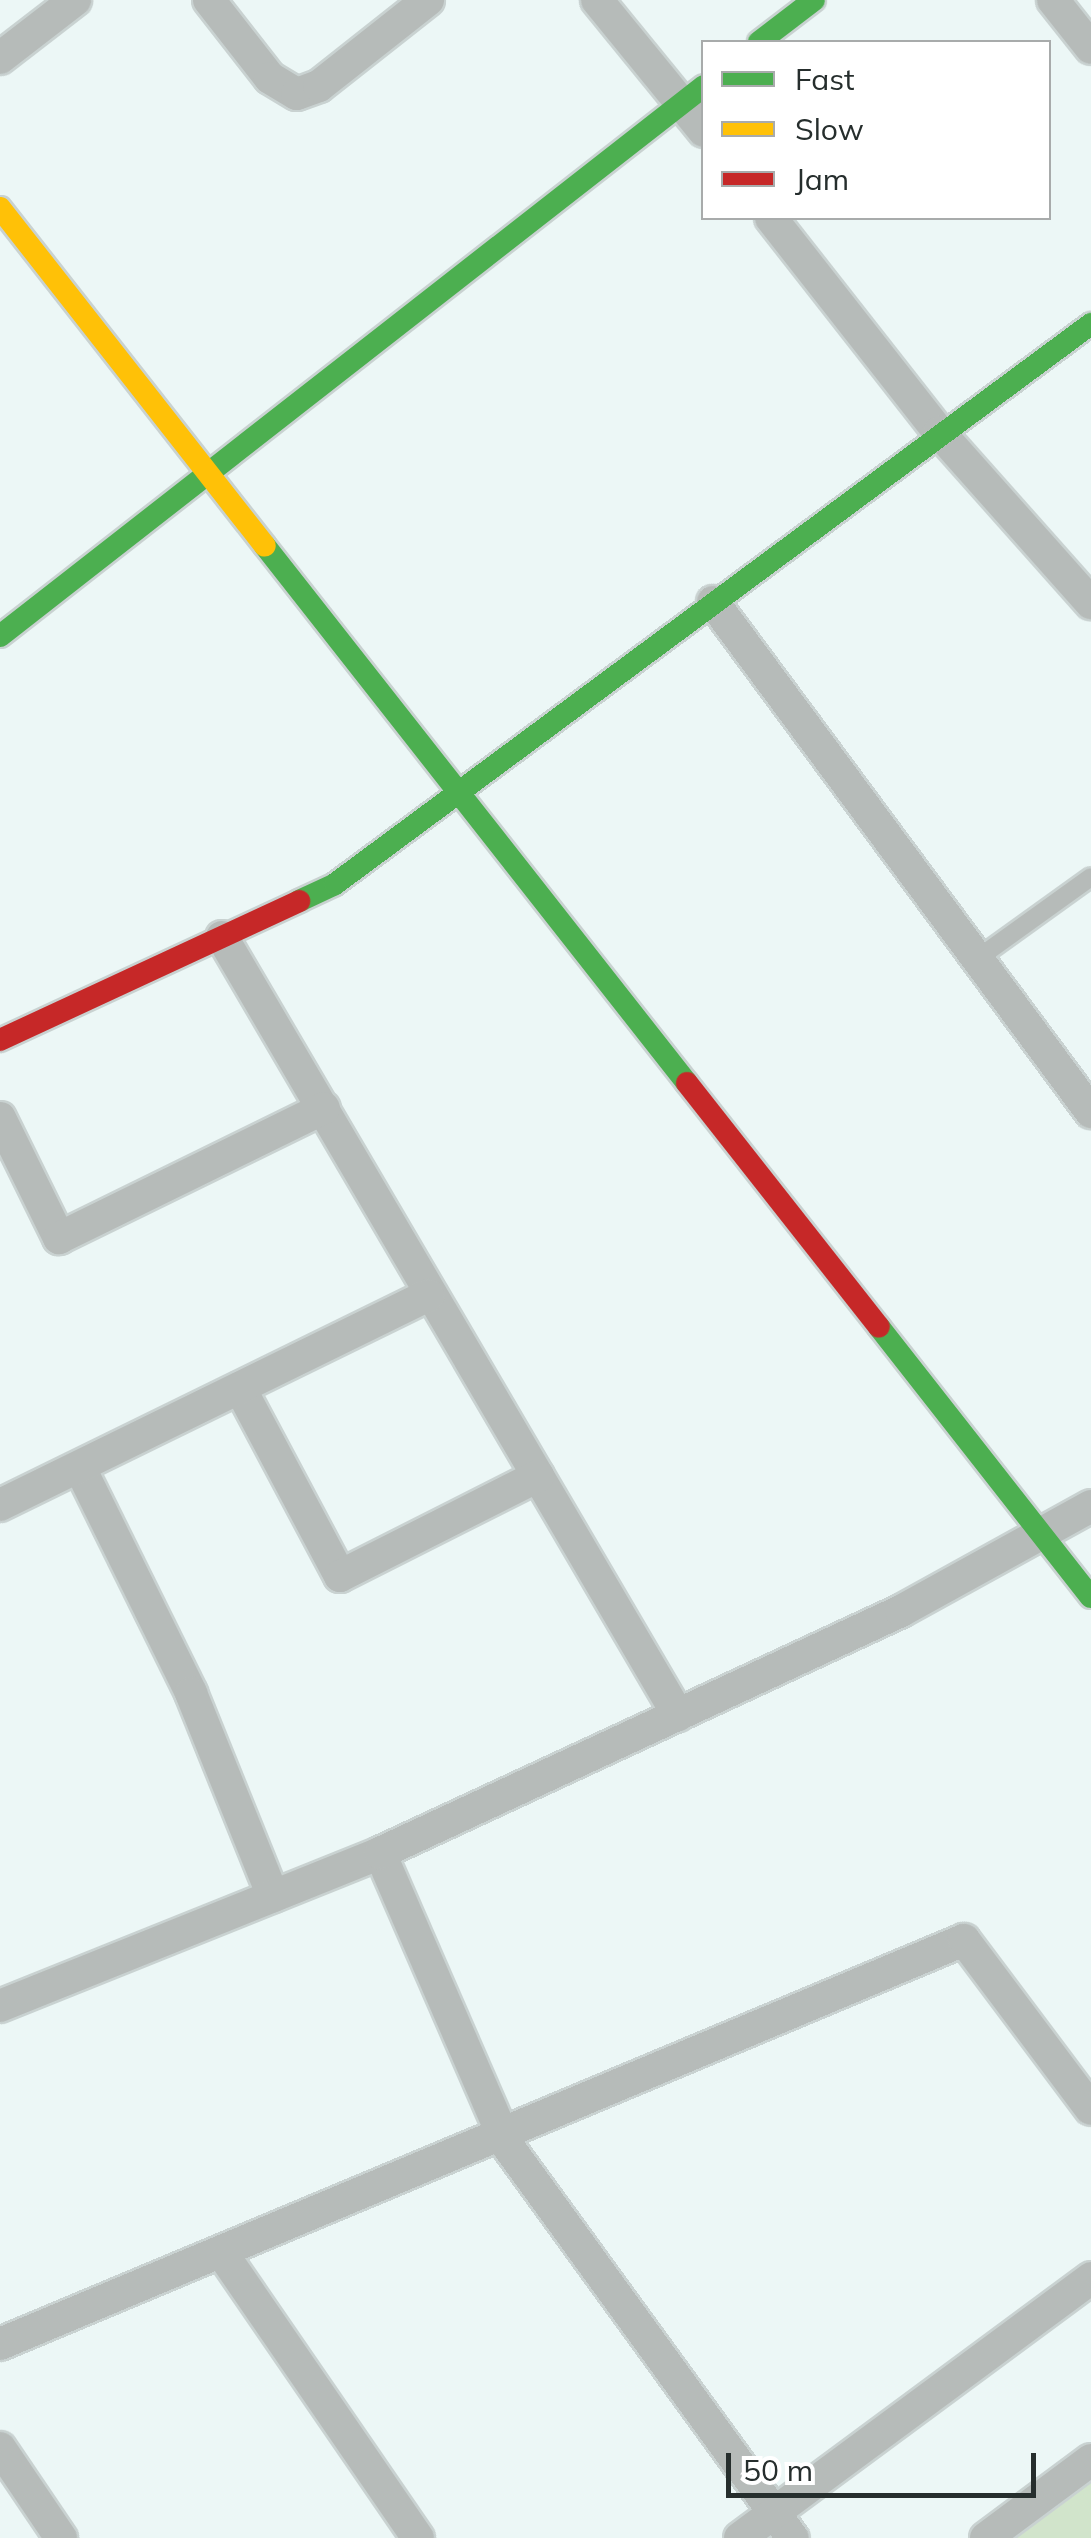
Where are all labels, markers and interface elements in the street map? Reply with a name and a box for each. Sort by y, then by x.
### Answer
legend [701,40,1051,220]
text: Fast [795,60,855,98]
text: Slow [795,110,864,148]
text: Jam [795,160,849,198]
scale bar [731,2433,1041,2495]
text: 50 m [743,2451,813,2489]

